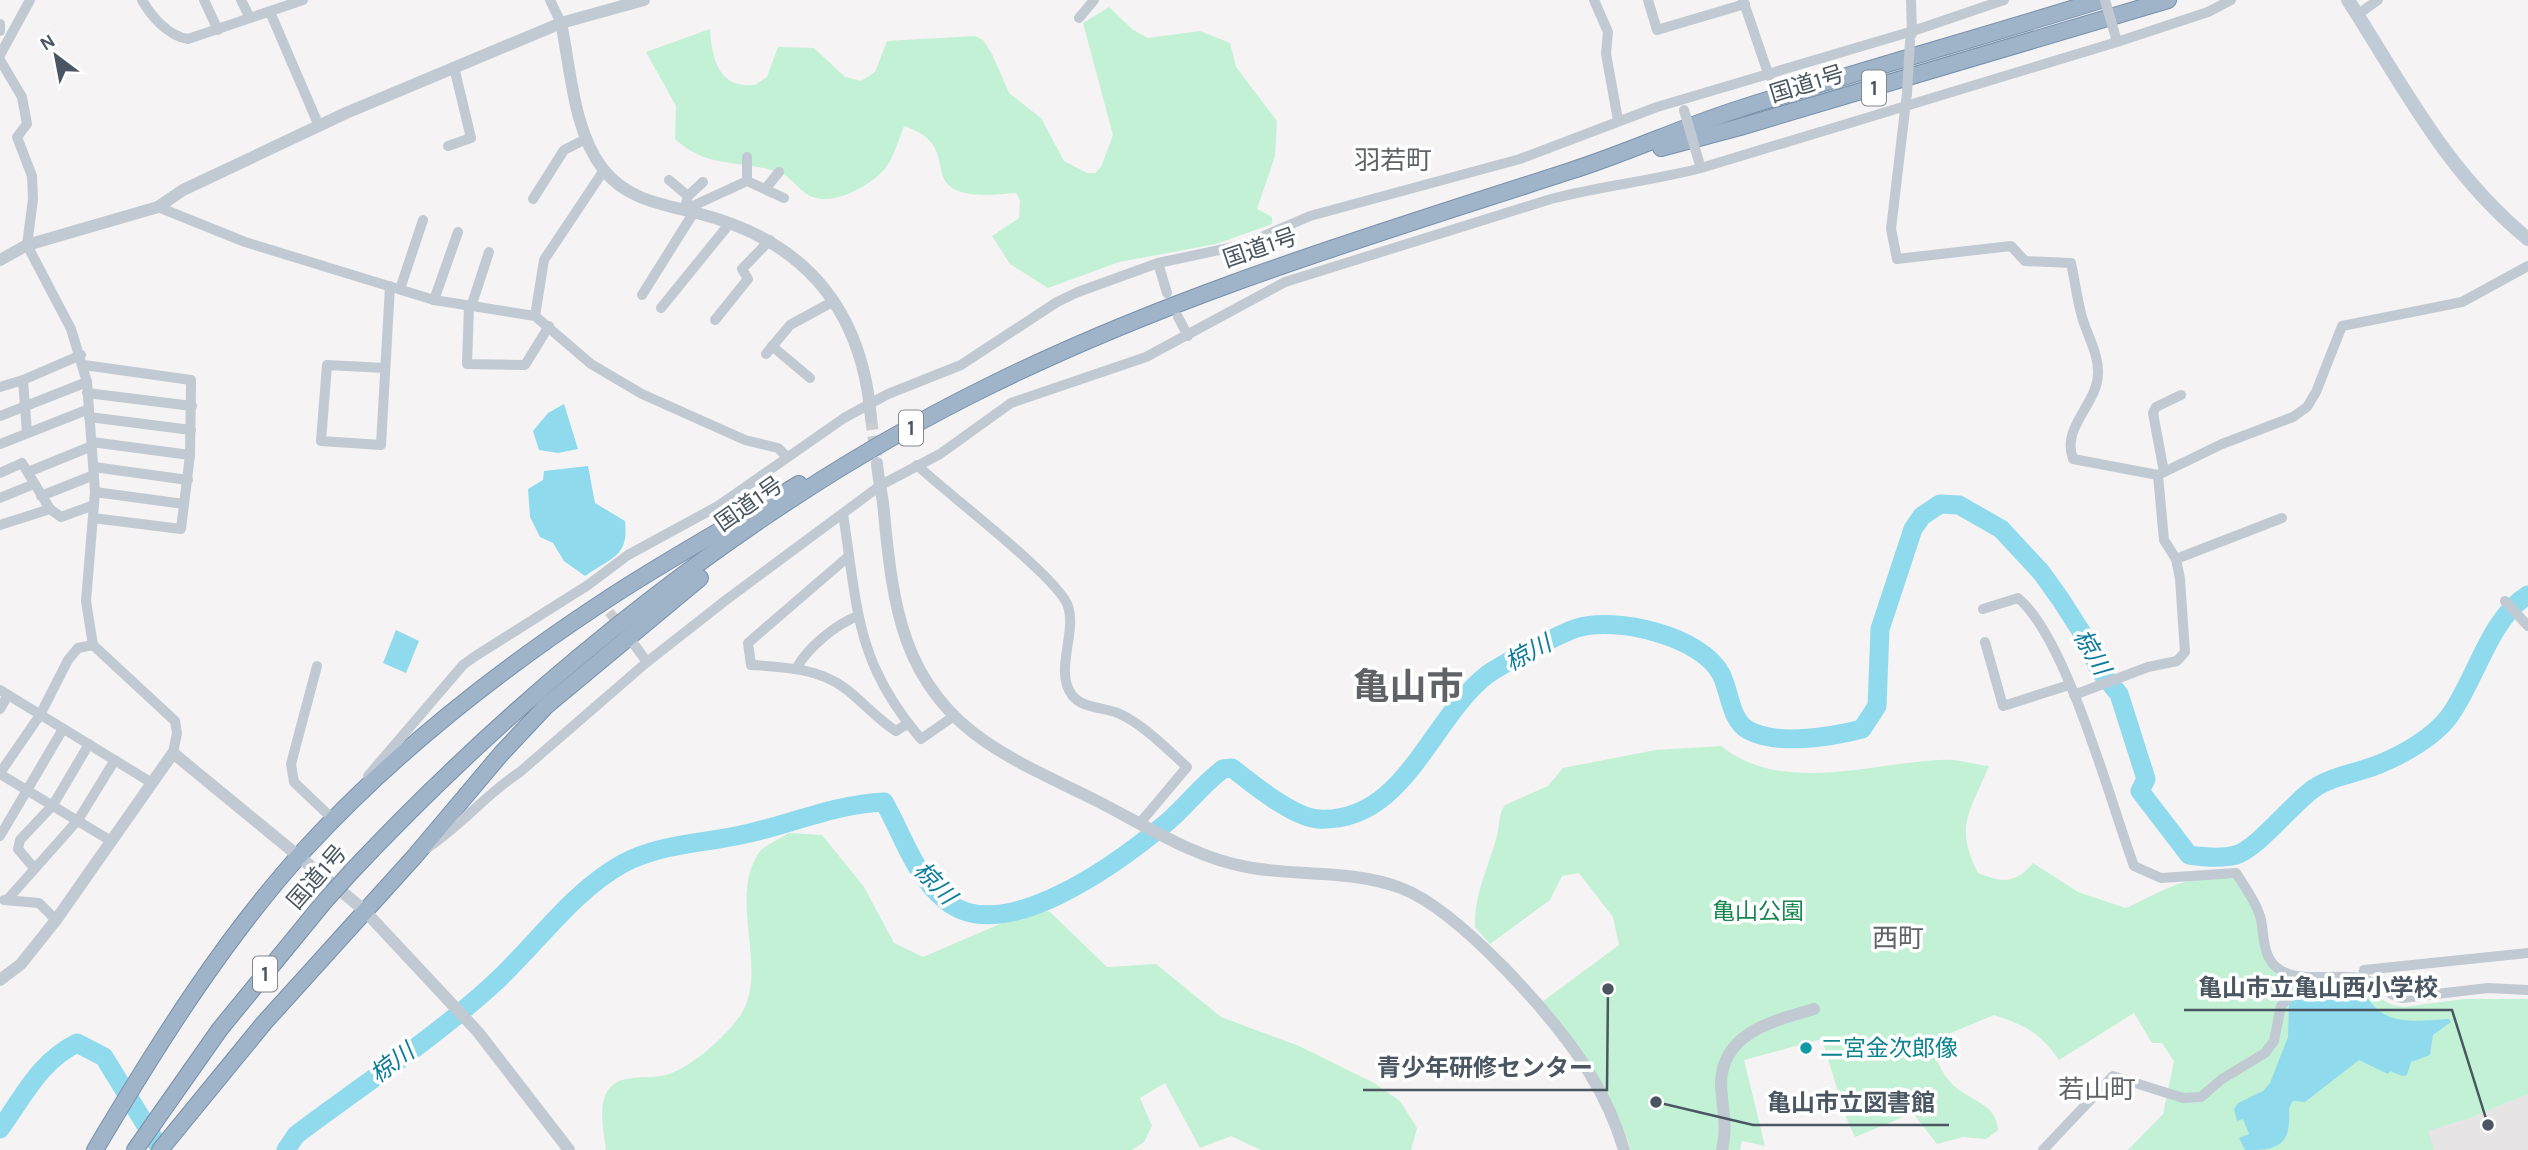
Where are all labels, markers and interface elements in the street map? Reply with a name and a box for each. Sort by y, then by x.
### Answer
north arrow [21,21,91,91]
text: N [36,29,59,55]
street label: 国道1号 [1766,60,1848,108]
road number: 1 [1862,70,1886,106]
district label: 羽若町 [1354,145,1432,176]
street label: 国道1号 [1219,223,1301,273]
road number: 1 [899,410,923,446]
street label: 国道1号 [710,471,788,537]
water label: 椋川 [2068,624,2118,682]
water label: 椋川 [1500,628,1558,677]
district label: 亀山市 [1353,665,1464,708]
street label: 国道1号 [282,839,352,915]
water label: 椋川 [908,856,964,912]
park label: 亀山公園 [1712,898,1804,925]
district label: 西町 [1872,923,1924,954]
road number: 1 [253,956,277,992]
callout: 亀山市立亀山西小学校 [2184,965,2452,1010]
text: 亀山市立亀山西小学校 [2198,974,2438,1002]
place label: 二宮金次郎像 [1820,1035,1958,1062]
water label: 椋川 [364,1036,422,1089]
marker: 二宮金次郎像 [1798,1040,1814,1056]
callout: 青少年研修センター [1363,1045,1607,1090]
text: 青少年研修センター [1377,1054,1593,1082]
district label: 若山町 [2058,1074,2136,1105]
callout: 亀山市立図書館 [1753,1080,1949,1125]
text: 亀山市立図書館 [1767,1089,1935,1117]

